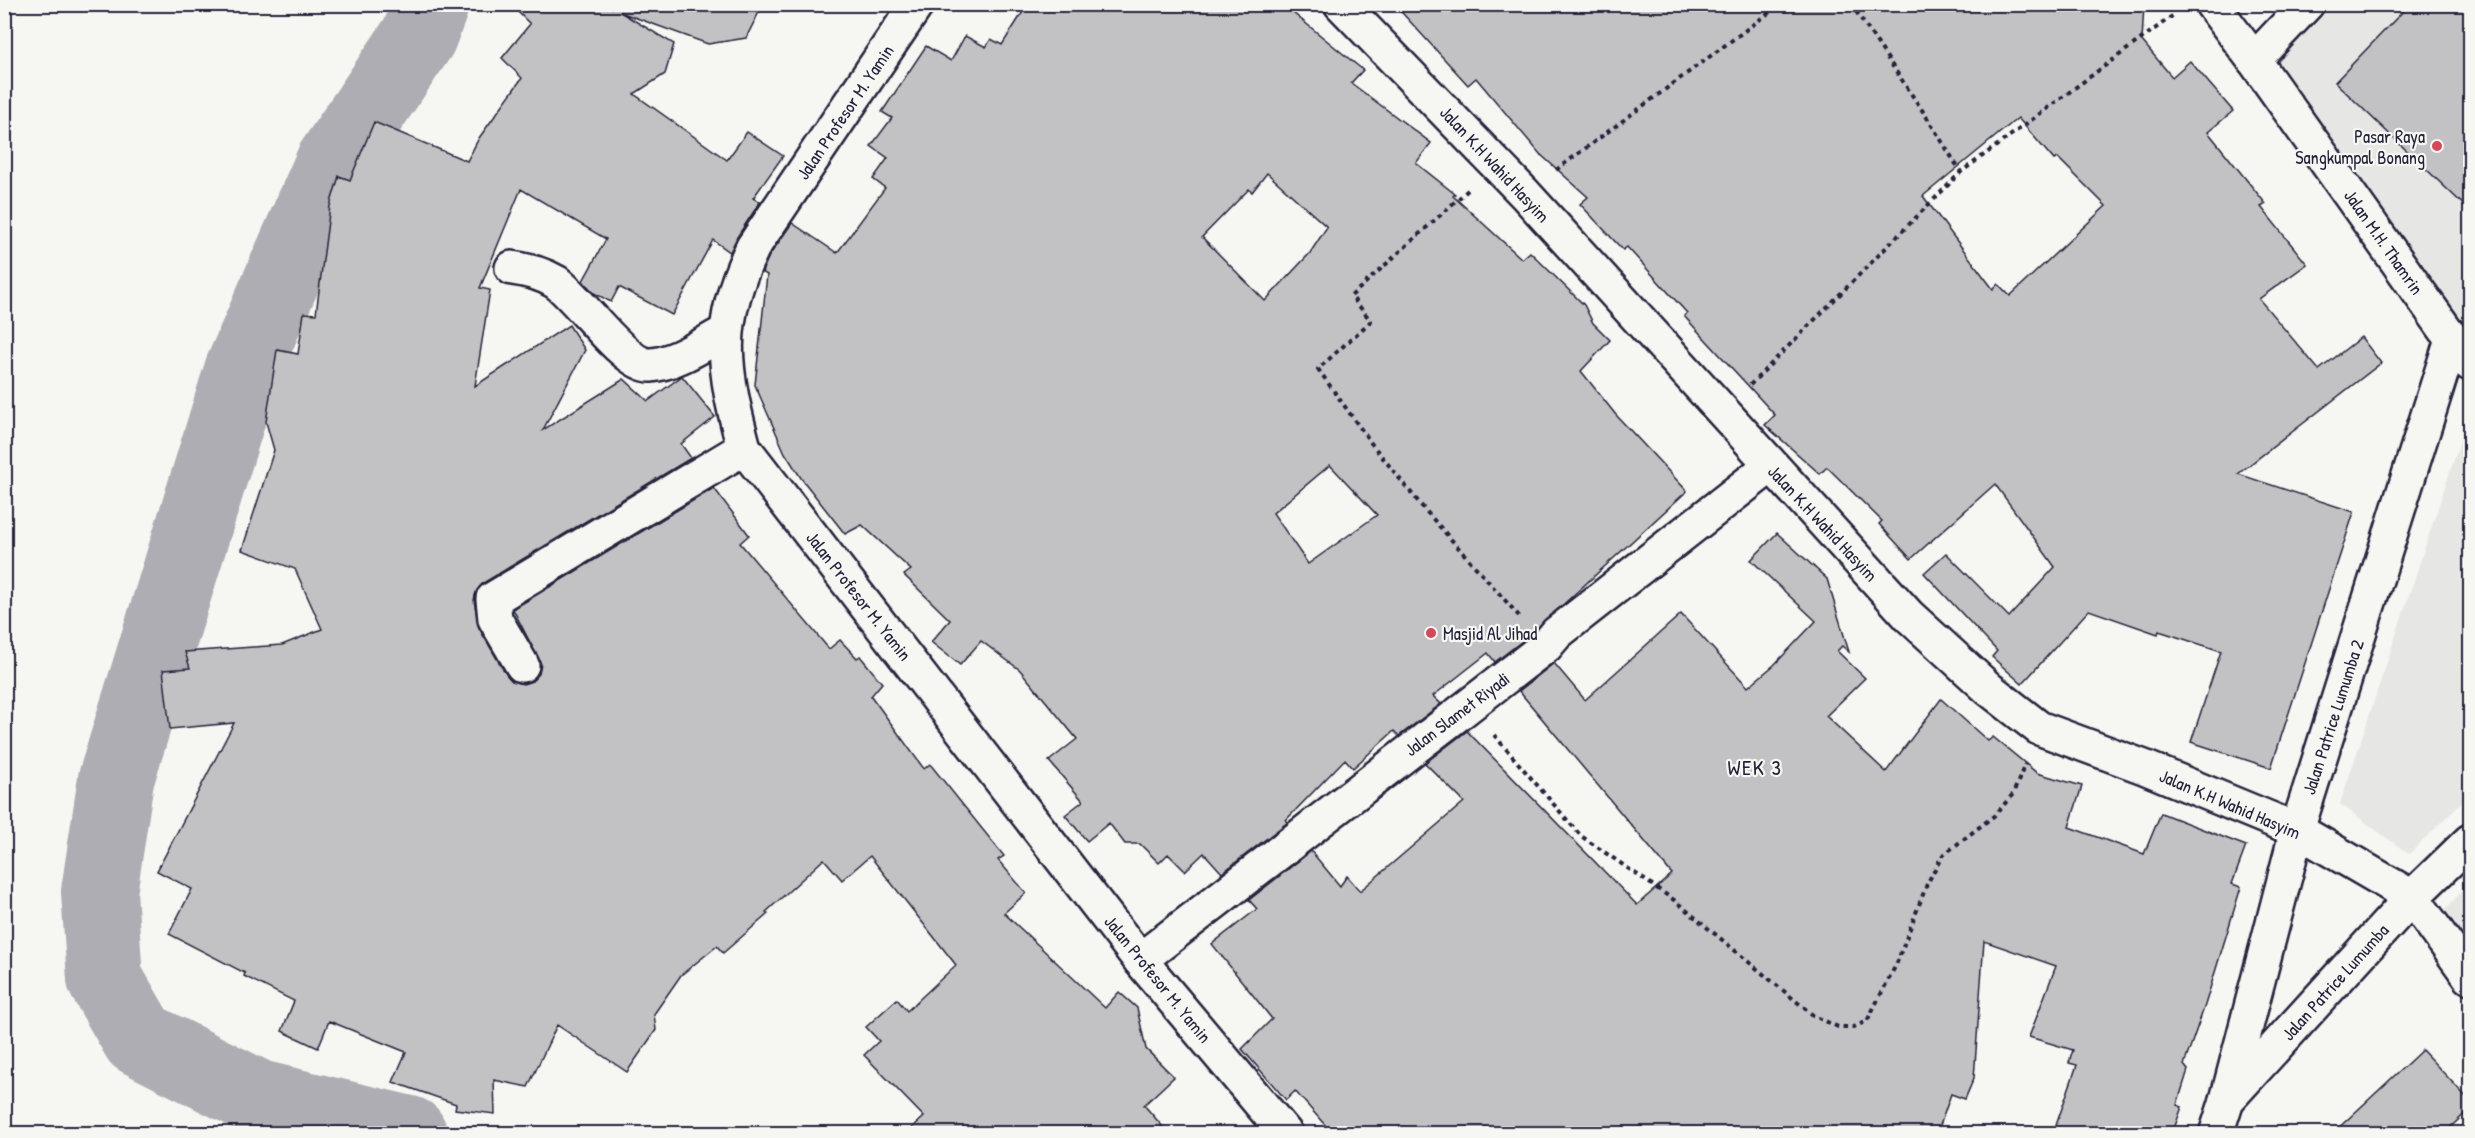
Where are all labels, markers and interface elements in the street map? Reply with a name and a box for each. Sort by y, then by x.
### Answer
street label: Jalan Profesor M. Yamin [791,40,899,184]
street label: Jalan K.H Wahid Hasyim [1434,100,1556,228]
place label: Pasar Raya Sangkumpal Bonang [2295,124,2425,170]
marker: Pasar Raya Sangkumpal Bonang [2430,139,2444,153]
street label: Jalan M.H. Thamrin [2338,184,2430,300]
street label: Jalan K.H Wahid Hasyim [1762,459,1884,587]
street label: Jalan Profesor M. Yamin [801,526,917,666]
place label: Masjid Al Jihad [1443,621,1537,646]
marker: Masjid Al Jihad [1424,626,1438,640]
street label: Jalan Patrice Lumumba 2 [2296,636,2370,798]
street label: Jalan Slamet Riyadi [1399,666,1515,762]
district label: WEK 3 [1728,753,1782,782]
street label: Jalan K.H Wahid Hasyim [2156,763,2304,845]
street label: Jalan Profesor M. Yamin [1099,910,1217,1048]
street label: Jalan Patrice Lumumba [2276,918,2394,1046]

